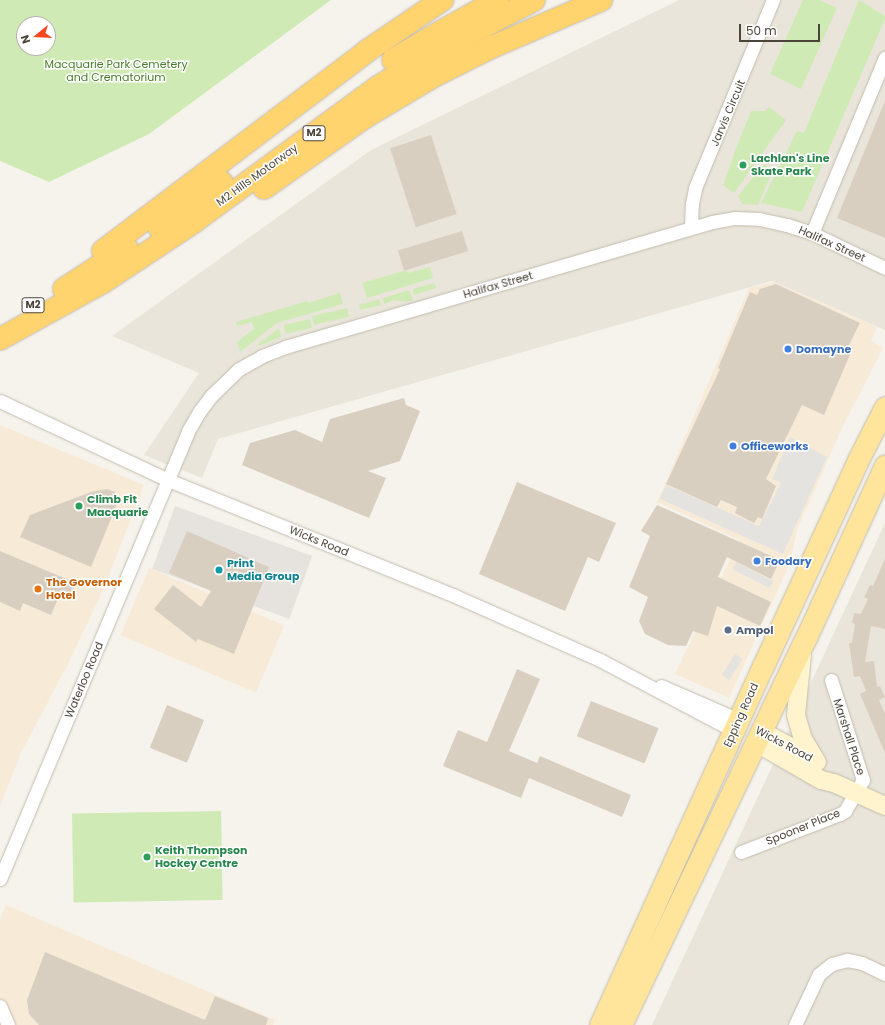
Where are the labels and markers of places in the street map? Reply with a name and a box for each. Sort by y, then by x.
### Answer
place label: Lachlan's Line Skate Park [751,152,829,178]
marker: Lachlan's Line Skate Park [738,160,748,170]
place label: Domayne [796,342,851,356]
marker: Domayne [783,344,793,354]
place label: Officeworks [741,439,808,453]
marker: Officeworks [728,441,738,451]
place label: Climb Fit Macquarie [87,493,148,519]
marker: Climb Fit Macquarie [74,501,84,511]
place label: Foodary [765,554,812,568]
marker: Foodary [752,556,762,566]
place label: Print Media Group [227,557,299,583]
marker: Print Media Group [214,565,224,575]
place label: The Governor Hotel [46,576,122,602]
marker: The Governor Hotel [33,584,43,594]
place label: Ampol [736,623,773,637]
marker: Ampol [723,625,733,635]
place label: Keith Thompson Hockey Centre [155,844,247,870]
marker: Keith Thompson Hockey Centre [142,852,152,862]

